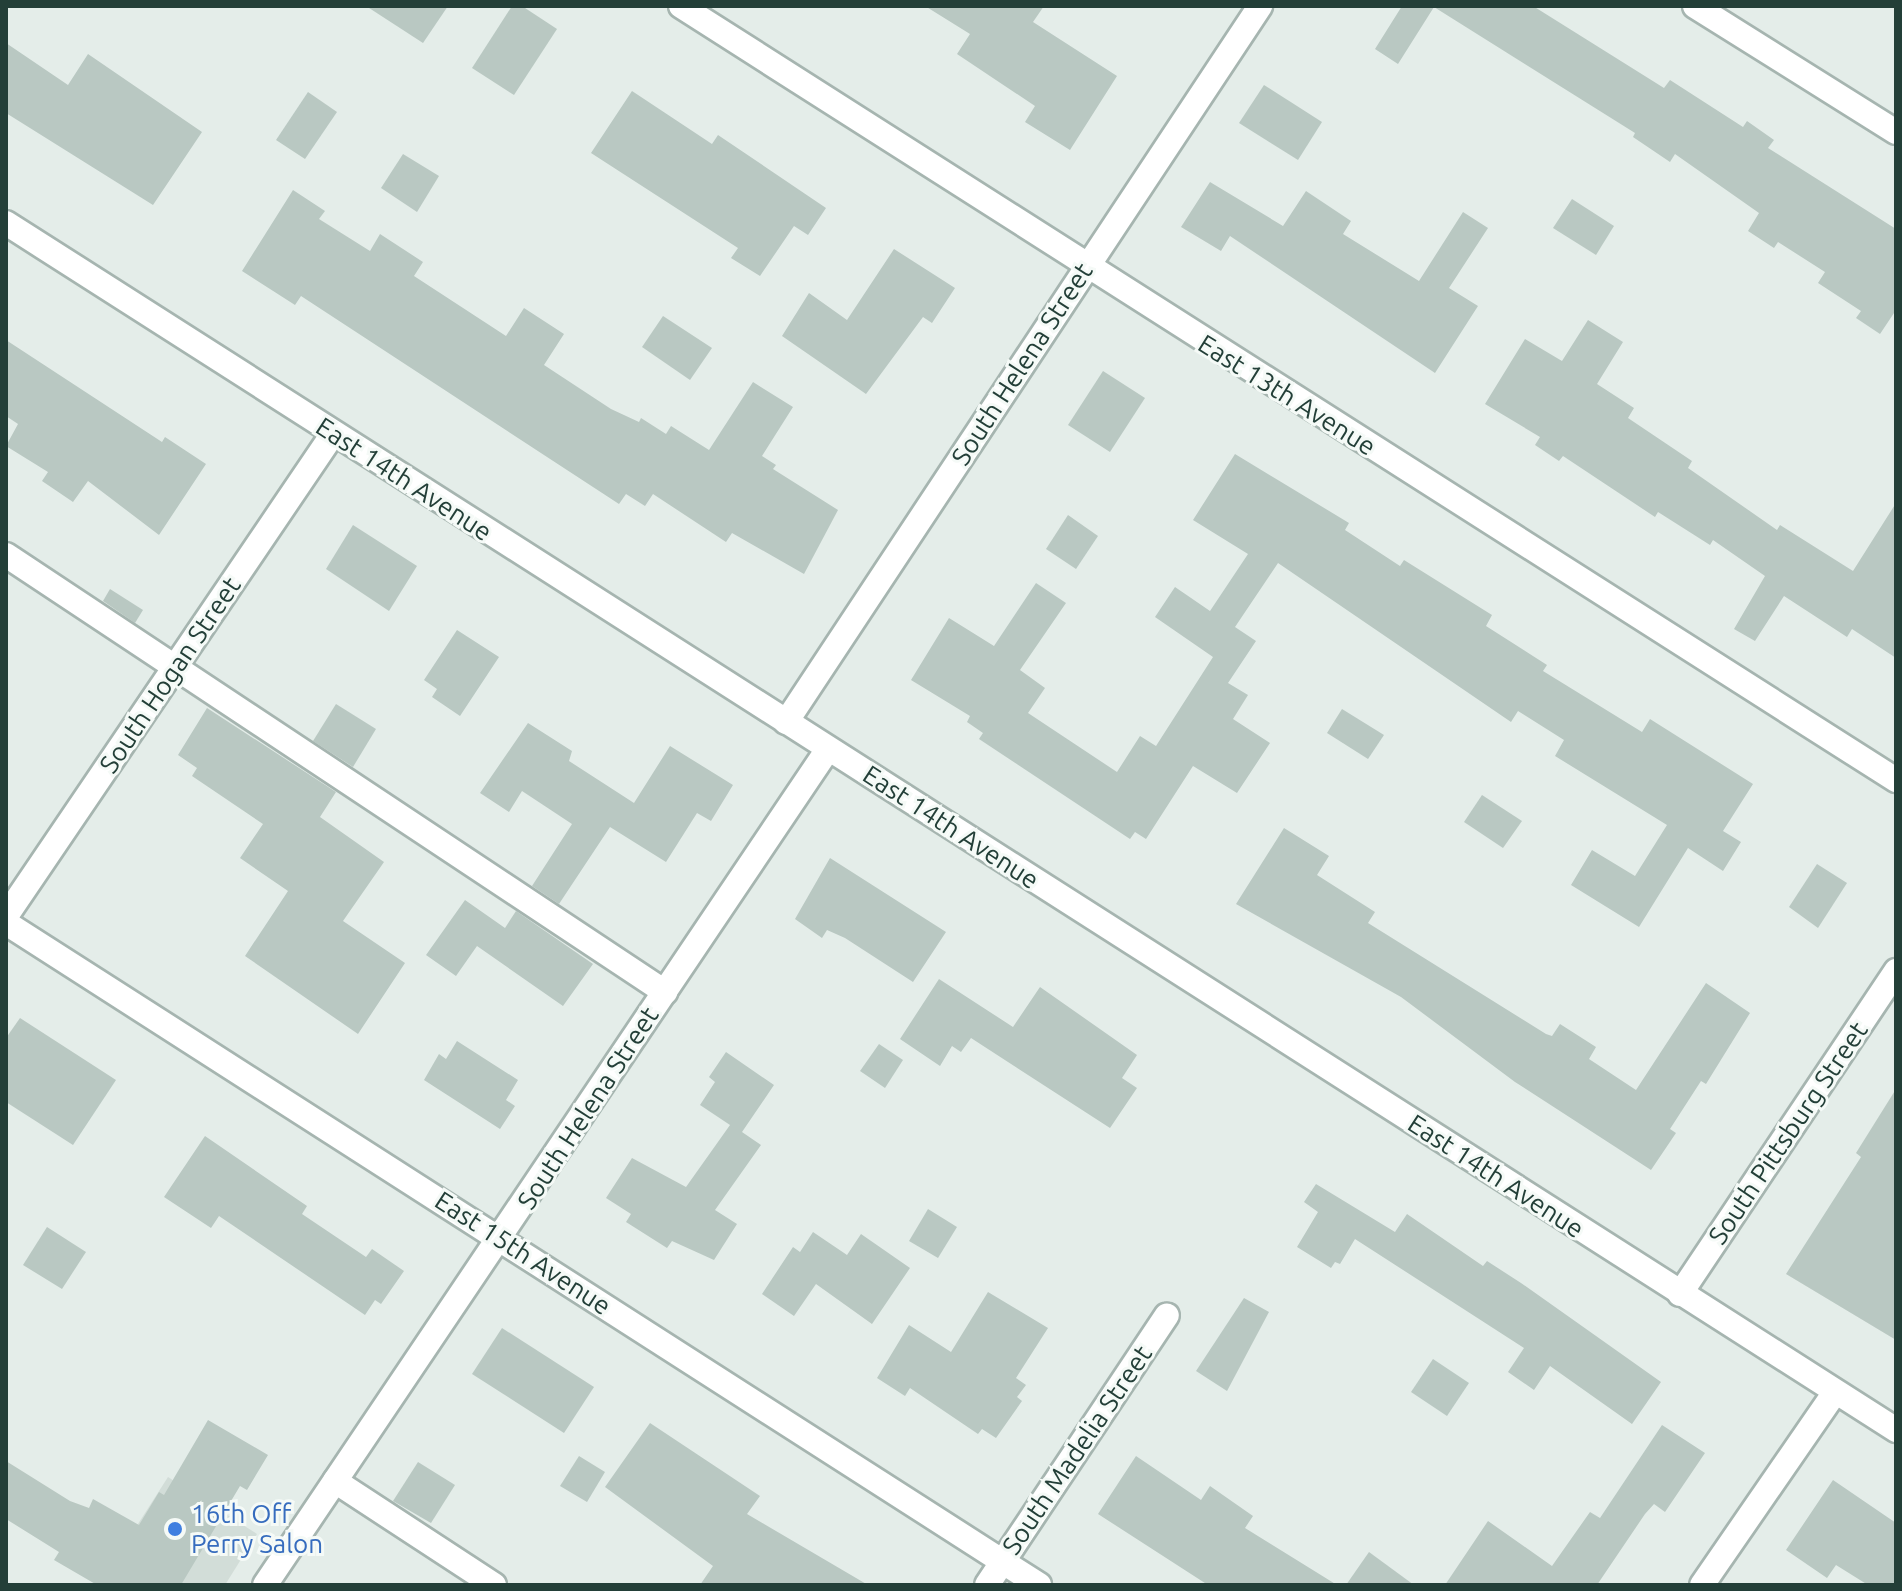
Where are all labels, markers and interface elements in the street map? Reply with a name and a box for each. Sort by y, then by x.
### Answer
street label: South Helena Street [945,257,1099,471]
street label: East 13th Avenue [1193,328,1381,462]
street label: East 14th Avenue [310,411,498,547]
street label: South Hogan Street [93,571,247,779]
street label: East 14th Avenue [857,759,1045,895]
street label: South Helena Street [511,1001,665,1215]
street label: South Pittsburg Street [1702,1016,1874,1250]
street label: East 14th Avenue [1402,1108,1590,1244]
street label: East 15th Avenue [429,1185,617,1321]
street label: South Madelia Street [995,1340,1159,1560]
place label: 16th Off Perry Salon [191,1498,323,1560]
marker: 16th Off Perry Salon [166,1520,184,1538]

